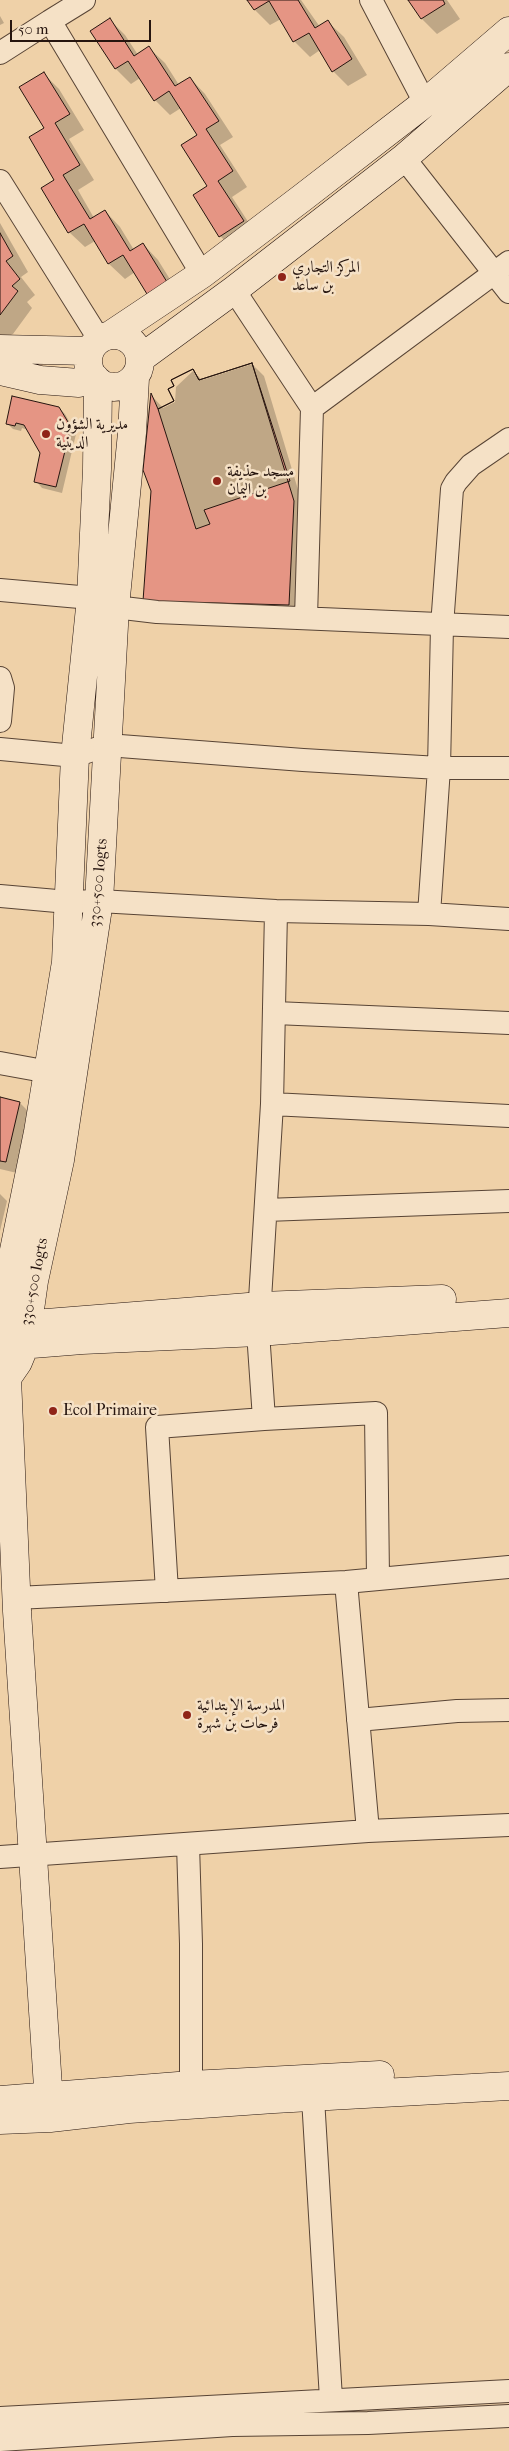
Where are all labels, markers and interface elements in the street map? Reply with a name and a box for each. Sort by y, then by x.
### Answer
scale bar [12,10,154,42]
text: 50 m [18,20,48,38]
place label: المركز التجاري بن ساعد [292,258,360,296]
marker: المركز التجاري بن ساعد [276,271,288,283]
place label: مديرية الشؤون الدينية [56,415,128,453]
marker: مديرية الشؤون الدينية [40,428,52,440]
place label: مسجد حذيفة بن اليمان [227,462,294,500]
marker: مسجد حذيفة بن اليمان [211,475,223,487]
street label: 330+500 logts [86,838,112,928]
street label: 330+500 logts [17,1236,53,1328]
place label: Ecol Primaire [63,1401,157,1421]
marker: Ecol Primaire [47,1405,59,1417]
place label: المدرسة الإبتدائية فرحات بن شهرة [197,1696,285,1734]
marker: المدرسة الإبتدائية فرحات بن شهرة [181,1709,193,1721]

